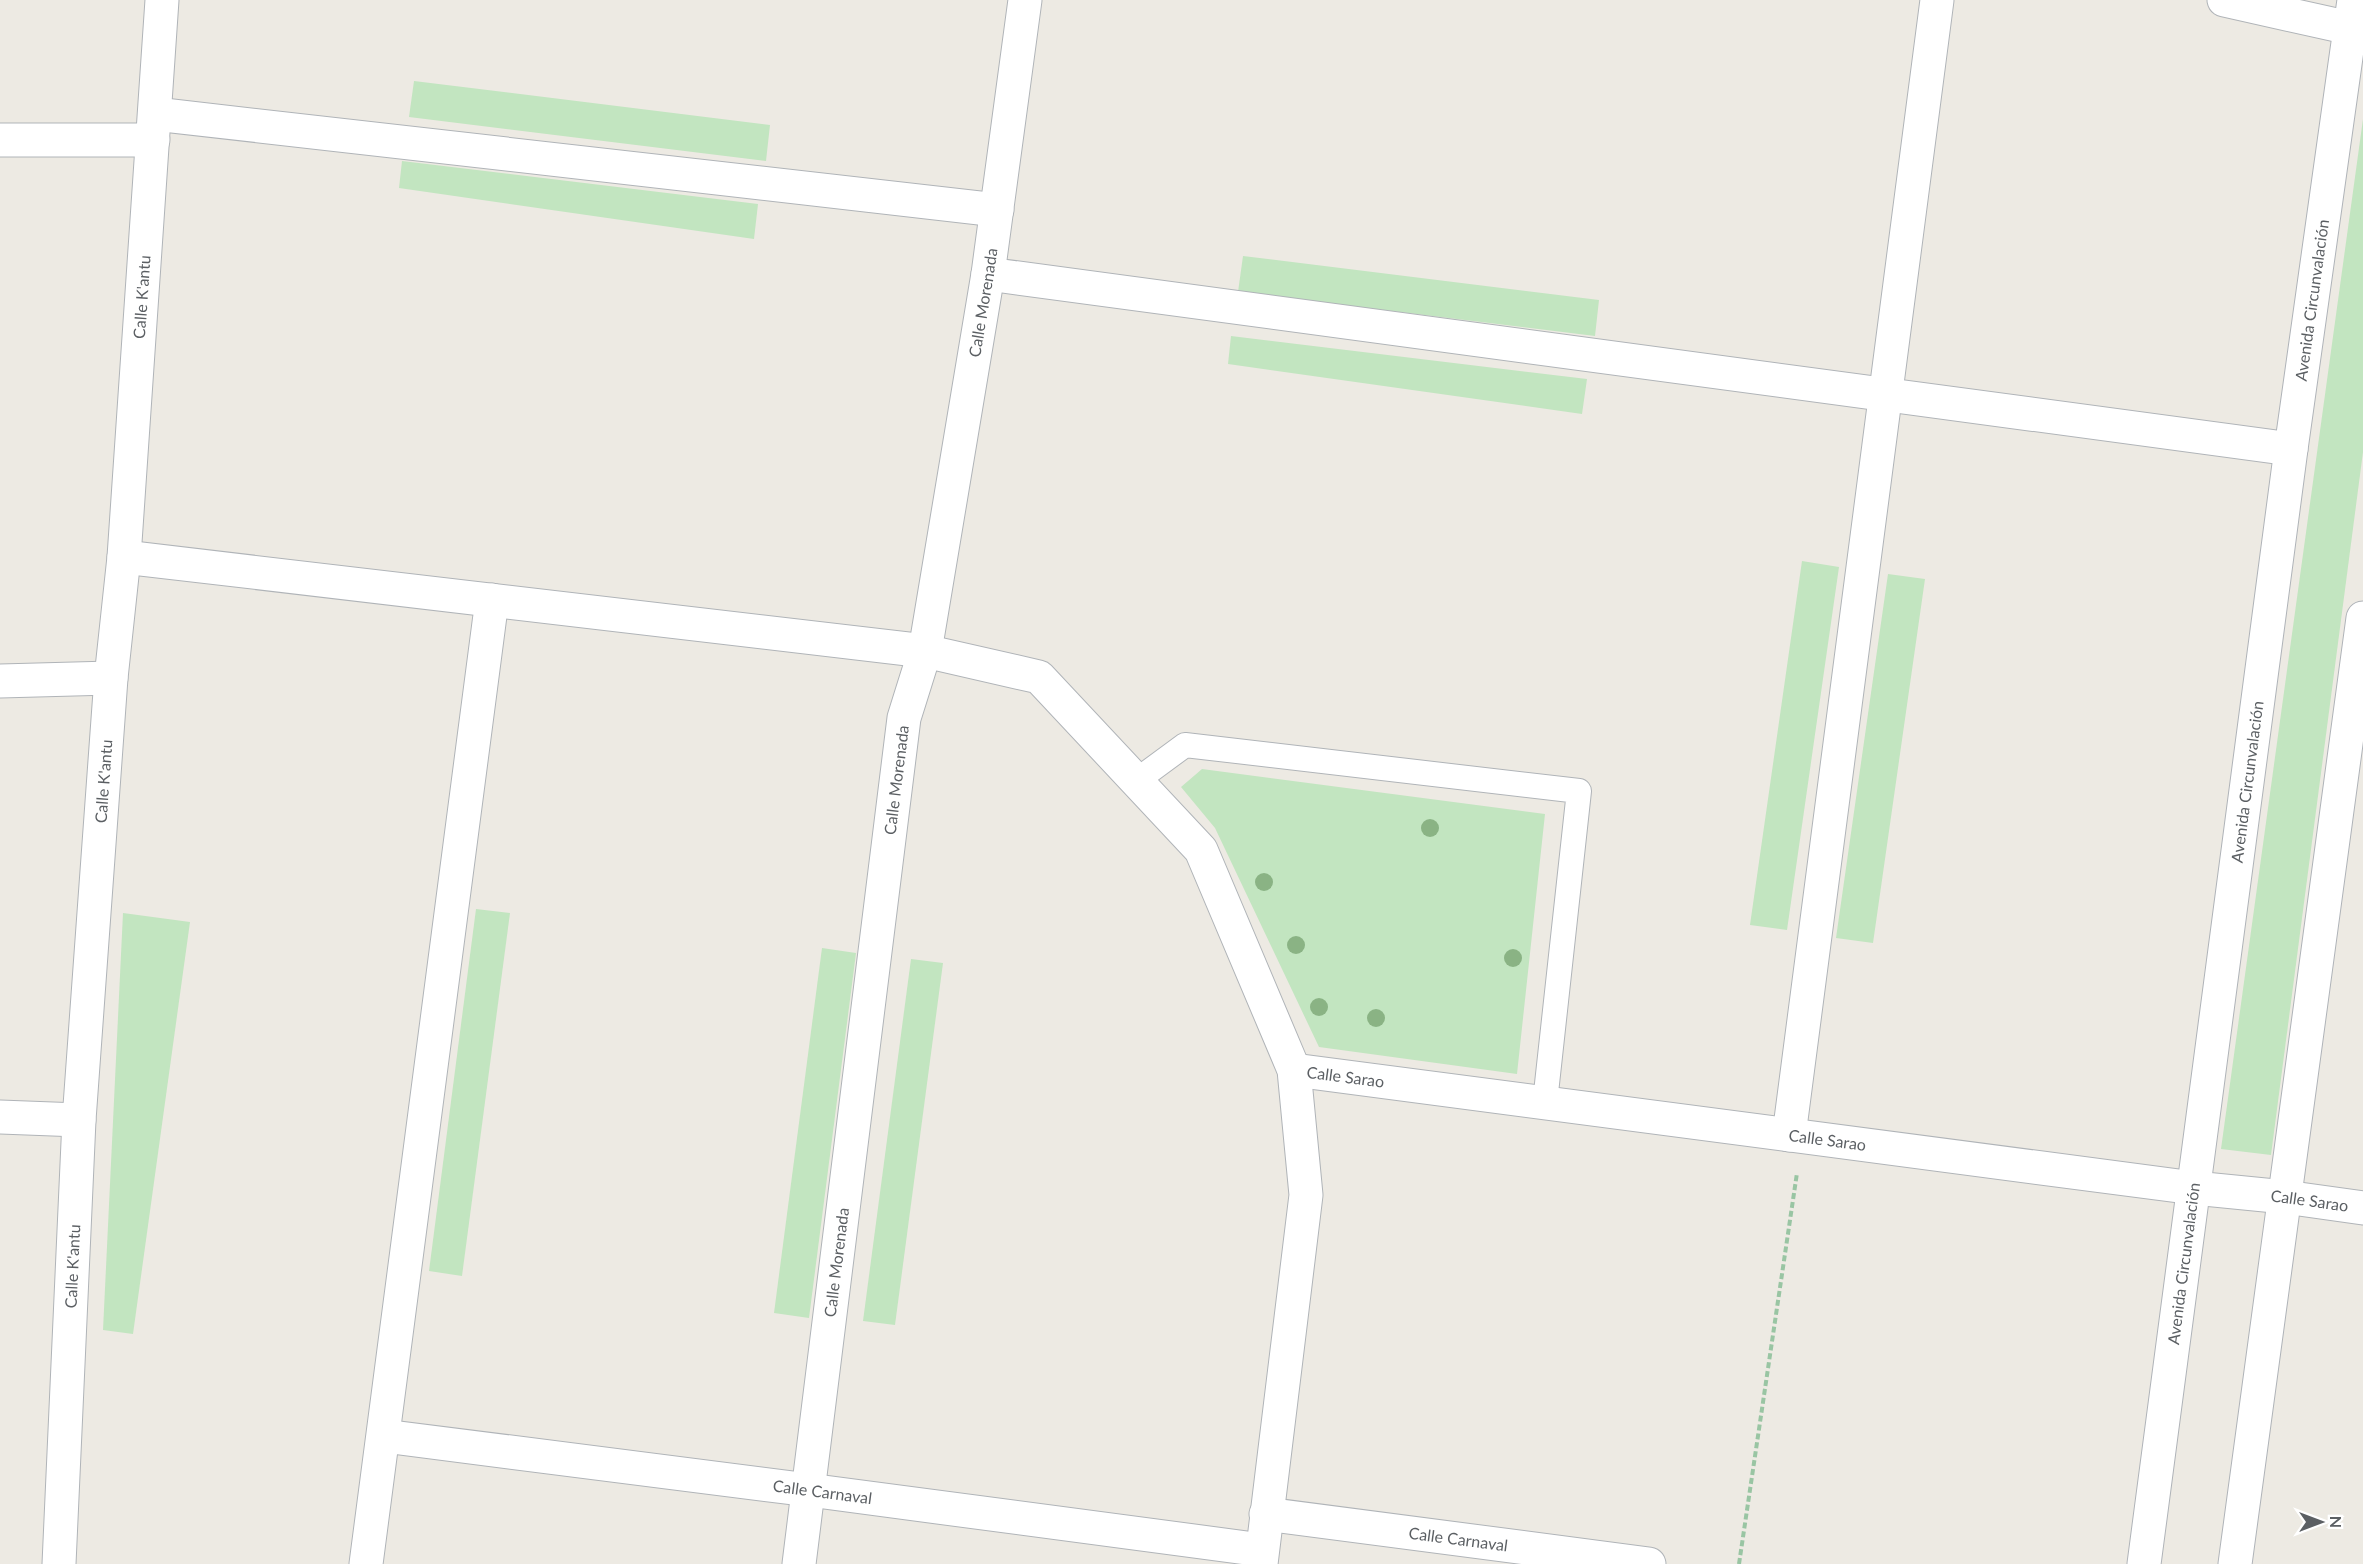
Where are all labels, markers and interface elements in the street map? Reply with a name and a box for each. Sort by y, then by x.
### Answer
street label: Avenida Circunvalación [2291,218,2332,382]
street label: Calle Morenada [964,247,1000,358]
street label: Calle K'antu [129,254,154,339]
street label: Avenida Circunvalación [2227,700,2267,864]
street label: Calle Morenada [880,724,912,836]
street label: Calle K'antu [91,739,116,824]
street label: Calle Sarao [1306,1062,1386,1091]
street label: Calle Sarao [1788,1125,1867,1154]
street label: Avenida Circunvalación [2163,1181,2203,1346]
street label: Calle Sarao [2270,1186,2350,1215]
street label: Calle Morenada [820,1206,852,1318]
street label: Calle K'antu [61,1224,83,1309]
street label: Calle Carnaval [772,1476,873,1507]
north arrow [2291,1492,2351,1552]
text: N [2327,1516,2346,1528]
street label: Calle Carnaval [1408,1523,1509,1554]

